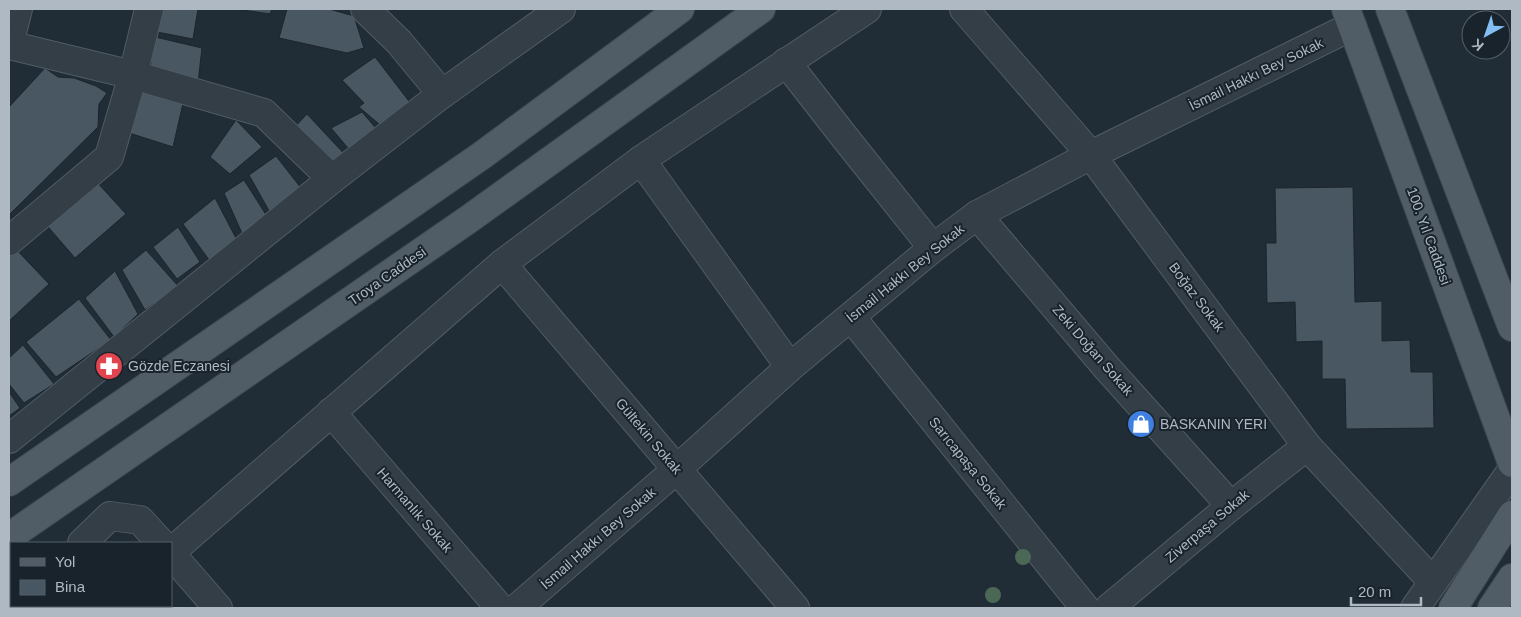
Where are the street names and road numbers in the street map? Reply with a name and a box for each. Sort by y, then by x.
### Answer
street label: İsmail Hakkı Bey Sokak [1186,33,1326,113]
street label: 100. Yıl Caddesi [1404,185,1454,287]
street label: İsmail Hakkı Bey Sokak [842,219,968,325]
street label: Troya Caddesi [345,243,429,309]
street label: Boğaz Sokak [1166,259,1229,336]
street label: Zeki Doğan Sokak [1049,302,1137,399]
street label: Gültekin Sokak [613,395,686,478]
street label: Sarıcapaşa Sokak [926,414,1011,513]
street label: Harmanlık Sokak [374,465,457,556]
street label: İsmail Hakkı Bey Sokak [537,482,659,592]
street label: Ziverpaşa Sokak [1162,486,1253,566]

